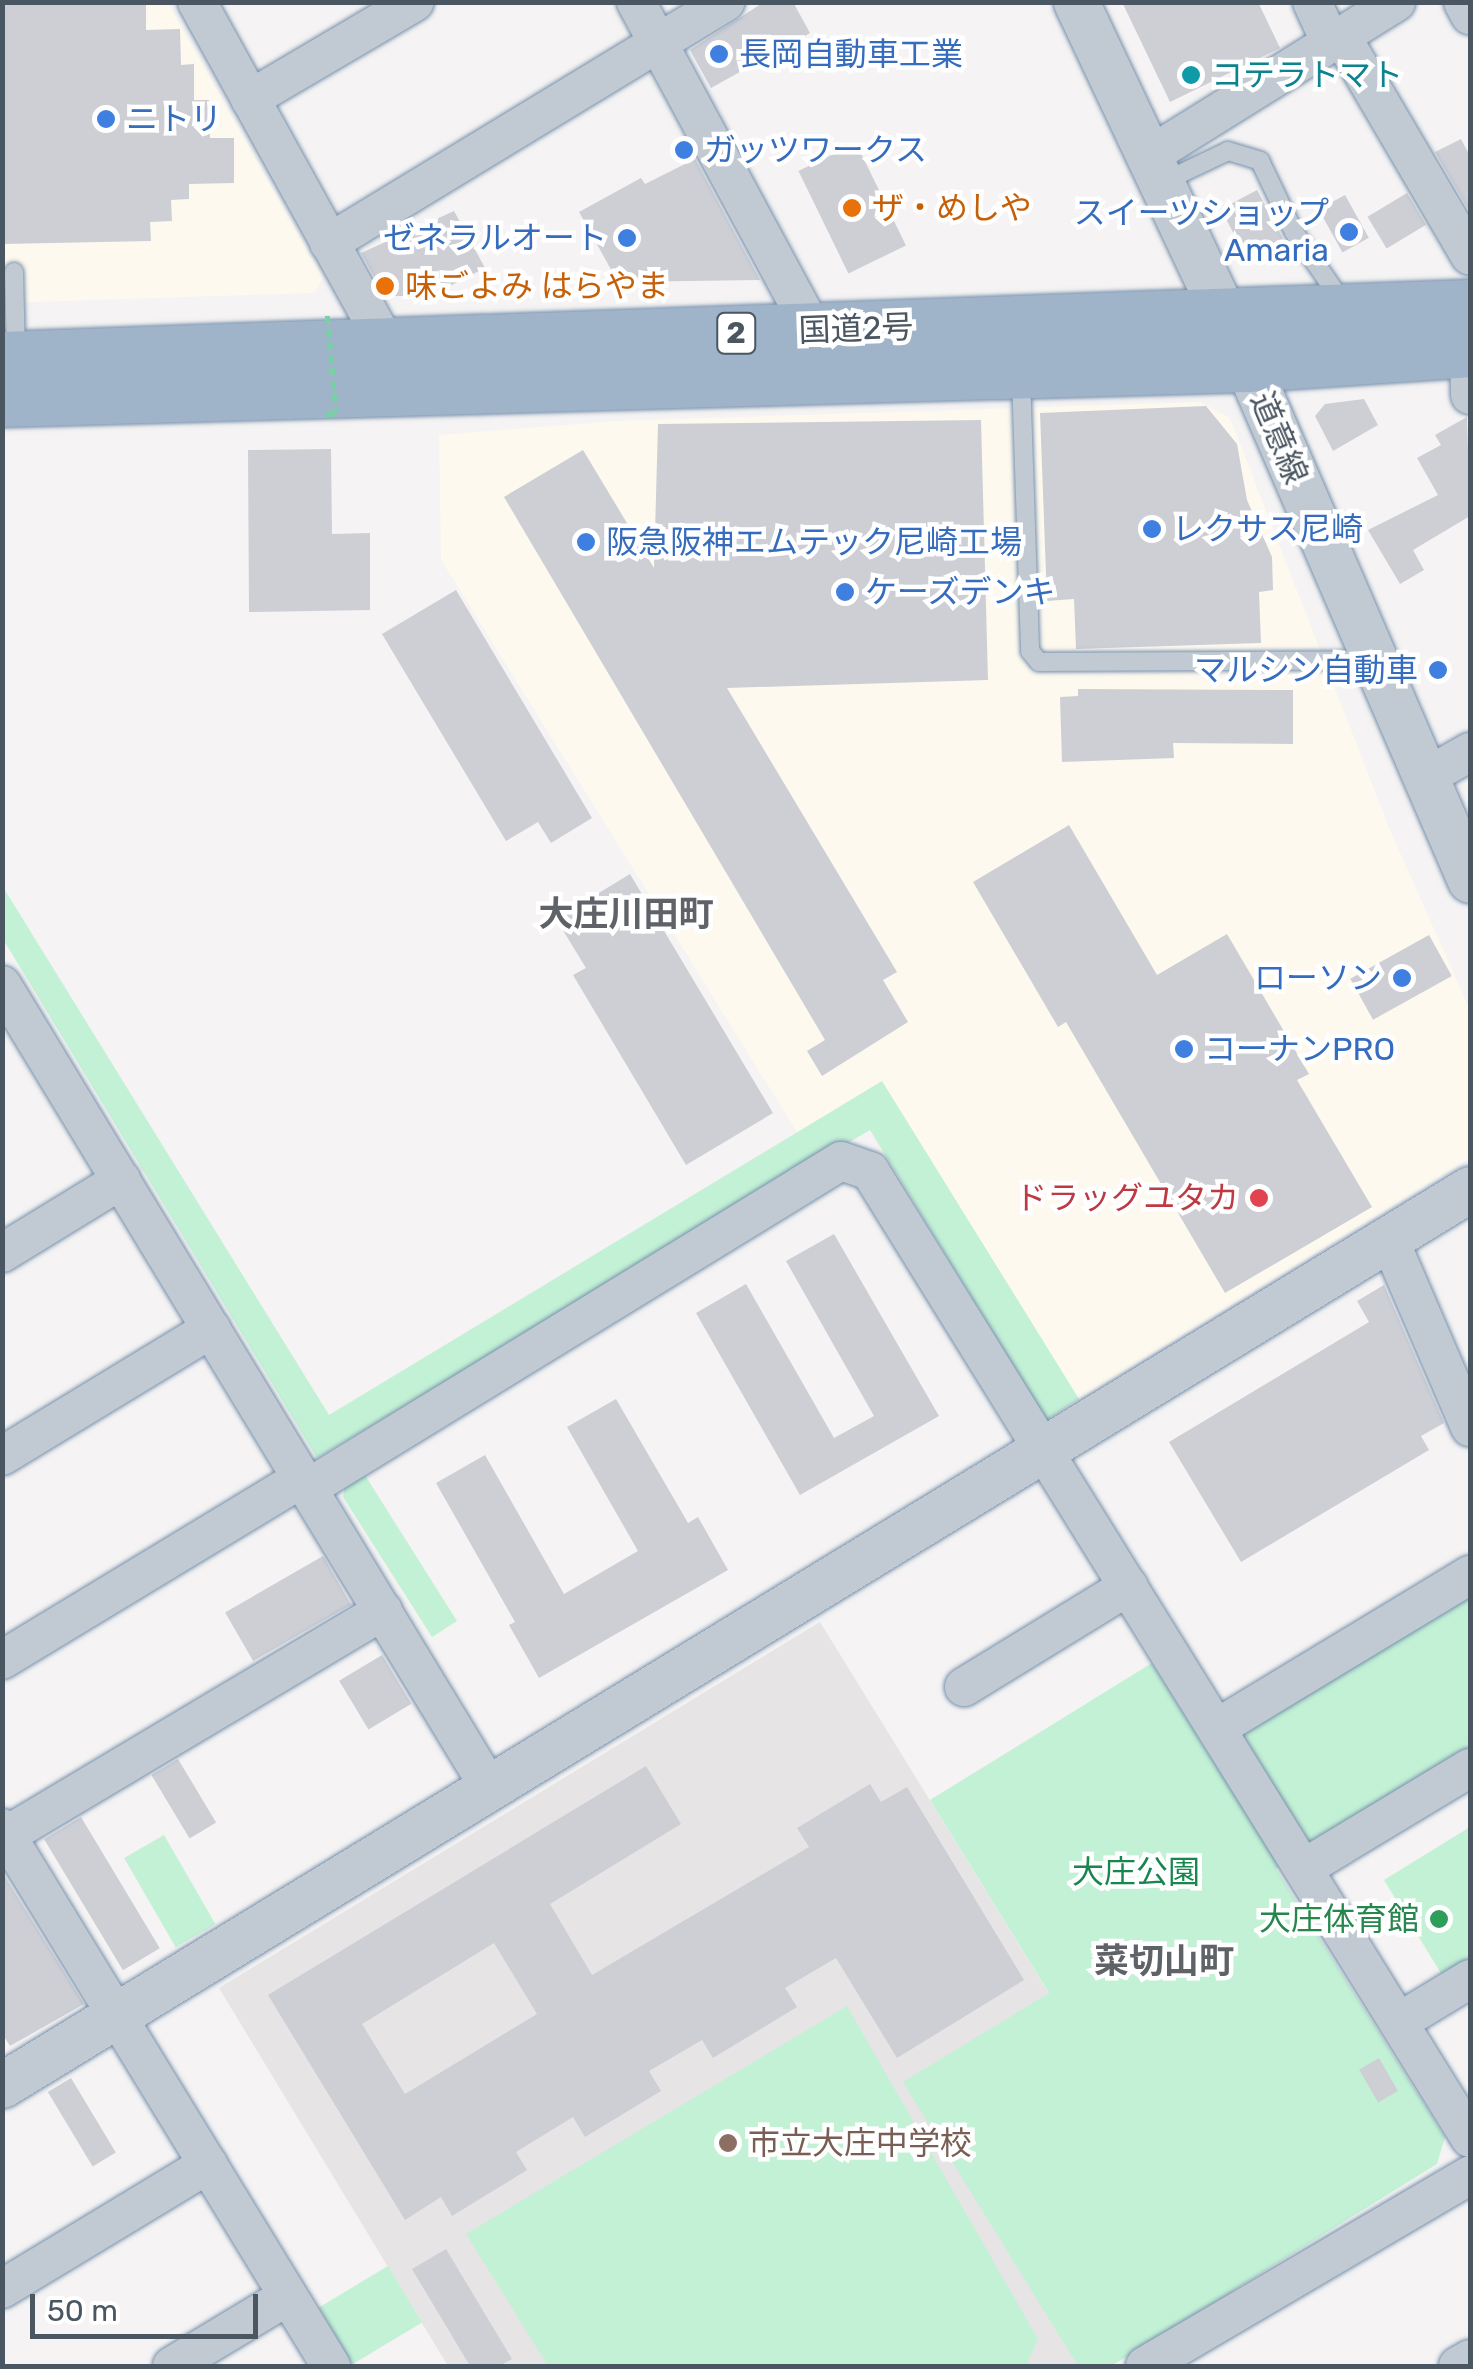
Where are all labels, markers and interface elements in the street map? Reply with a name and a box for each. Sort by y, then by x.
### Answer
place label: 長岡自動車工業 [739,35,963,73]
marker: 長岡自動車工業 [708,43,730,65]
place label: コテラトマト [1211,56,1403,94]
marker: コテラトマト [1180,64,1202,86]
place label: ニトリ [126,100,222,138]
marker: ニトリ [95,108,117,130]
place label: ガッツワークス [704,131,928,169]
marker: ガッツワークス [673,139,695,161]
place label: ザ・めしや [872,189,1032,227]
place label: スイーツショップ Amaria [1073,195,1329,270]
marker: ザ・めしや [841,197,863,219]
place label: ゼネラルオート [383,219,607,257]
marker: スイーツショップ Amaria [1338,221,1360,243]
marker: ゼネラルオート [616,227,638,249]
place label: 味ごよみ はらやま [405,267,669,305]
marker: 味ごよみ はらやま [374,275,396,297]
road number: 2 [716,308,756,358]
street label: 国道2号 [798,308,914,350]
street label: 道意線 [1243,386,1315,490]
place label: レクサス尼崎 [1172,510,1364,548]
marker: レクサス尼崎 [1141,518,1163,540]
place label: 阪急阪神エムテック尼崎工場 [606,523,1022,561]
marker: 阪急阪神エムテック尼崎工場 [575,531,597,553]
place label: ケーズデンキ [865,573,1057,611]
marker: ケーズデンキ [834,581,856,603]
place label: マルシン自動車 [1194,651,1418,689]
marker: マルシン自動車 [1427,659,1449,681]
district label: 大庄川田町 [539,893,713,935]
place label: ローソン [1254,959,1382,997]
marker: ローソン [1391,967,1413,989]
place label: コーナンPRO [1204,1030,1395,1068]
marker: コーナンPRO [1173,1038,1195,1060]
place label: ドラッグユタカ [1015,1179,1239,1217]
marker: ドラッグユタカ [1248,1187,1270,1209]
park label: 大庄公園 [1072,1853,1200,1891]
place label: 大庄体育館 [1259,1900,1419,1938]
marker: 大庄体育館 [1428,1908,1450,1930]
district label: 菜切山町 [1094,1940,1234,1982]
place label: 市立大庄中学校 [748,2124,972,2162]
marker: 市立大庄中学校 [717,2132,739,2154]
scale bar [35,2274,262,2336]
text: 50 m [47,2293,118,2329]

